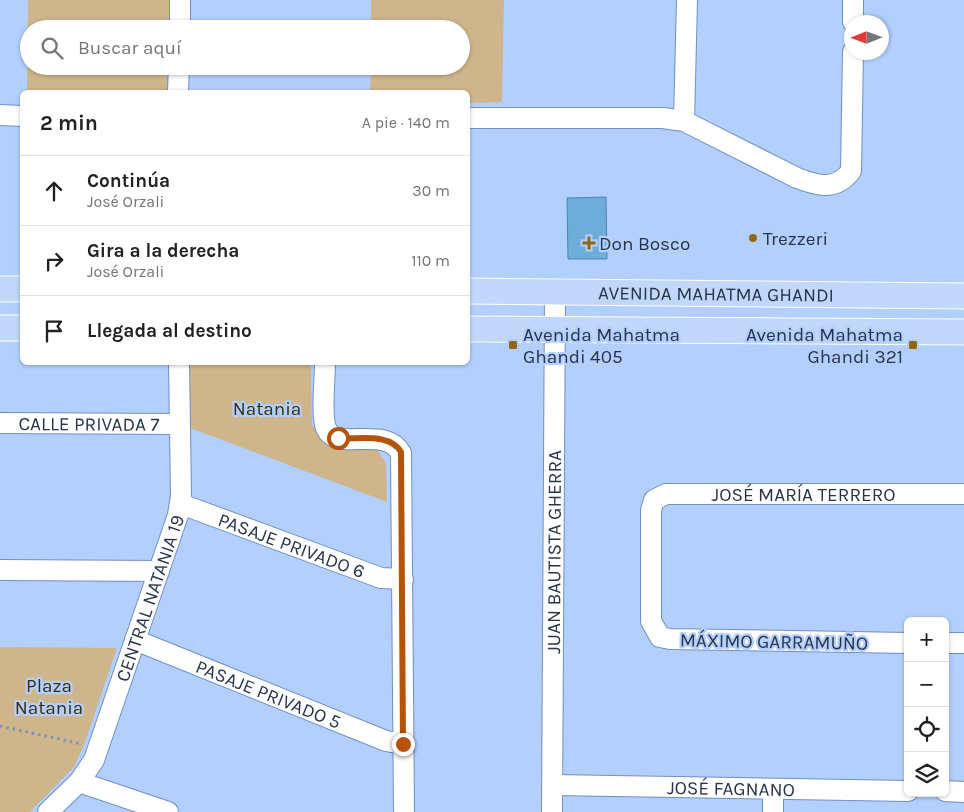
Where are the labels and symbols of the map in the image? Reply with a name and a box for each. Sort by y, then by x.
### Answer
north arrow [844,15,889,60]
place label: Trezzeri [763,228,828,250]
marker: Trezzeri [747,232,759,244]
place label: Don Bosco [599,233,690,255]
marker: Don Bosco [583,237,595,249]
street label: AVENIDA MAHATMA GHANDI [598,282,834,307]
place label: Avenida Mahatma Ghandi 405 [523,324,680,368]
place label: Avenida Mahatma Ghandi 321 [746,324,903,368]
marker: Avenida Mahatma Ghandi 405 [507,339,519,351]
marker: Avenida Mahatma Ghandi 321 [907,339,919,351]
park label: Natania [233,398,301,420]
street label: CALLE PRIVADA 7 [18,413,160,436]
route start [327,427,350,450]
street label: JUAN BAUTISTA GHERRA [543,450,566,654]
street label: JOSÉ MARÍA TERRERO [711,483,896,506]
street label: PASAJE PRIVADO 6 [215,509,368,583]
street label: CENTRAL NATANIA 19 [112,512,189,685]
street label: MÁXIMO GARRAMUÑO [680,628,868,655]
street label: PASAJE PRIVADO 5 [192,656,344,734]
park label: Plaza Natania [15,675,83,719]
route end [392,733,415,756]
street label: JOSÉ FAGNANO [667,776,795,801]

